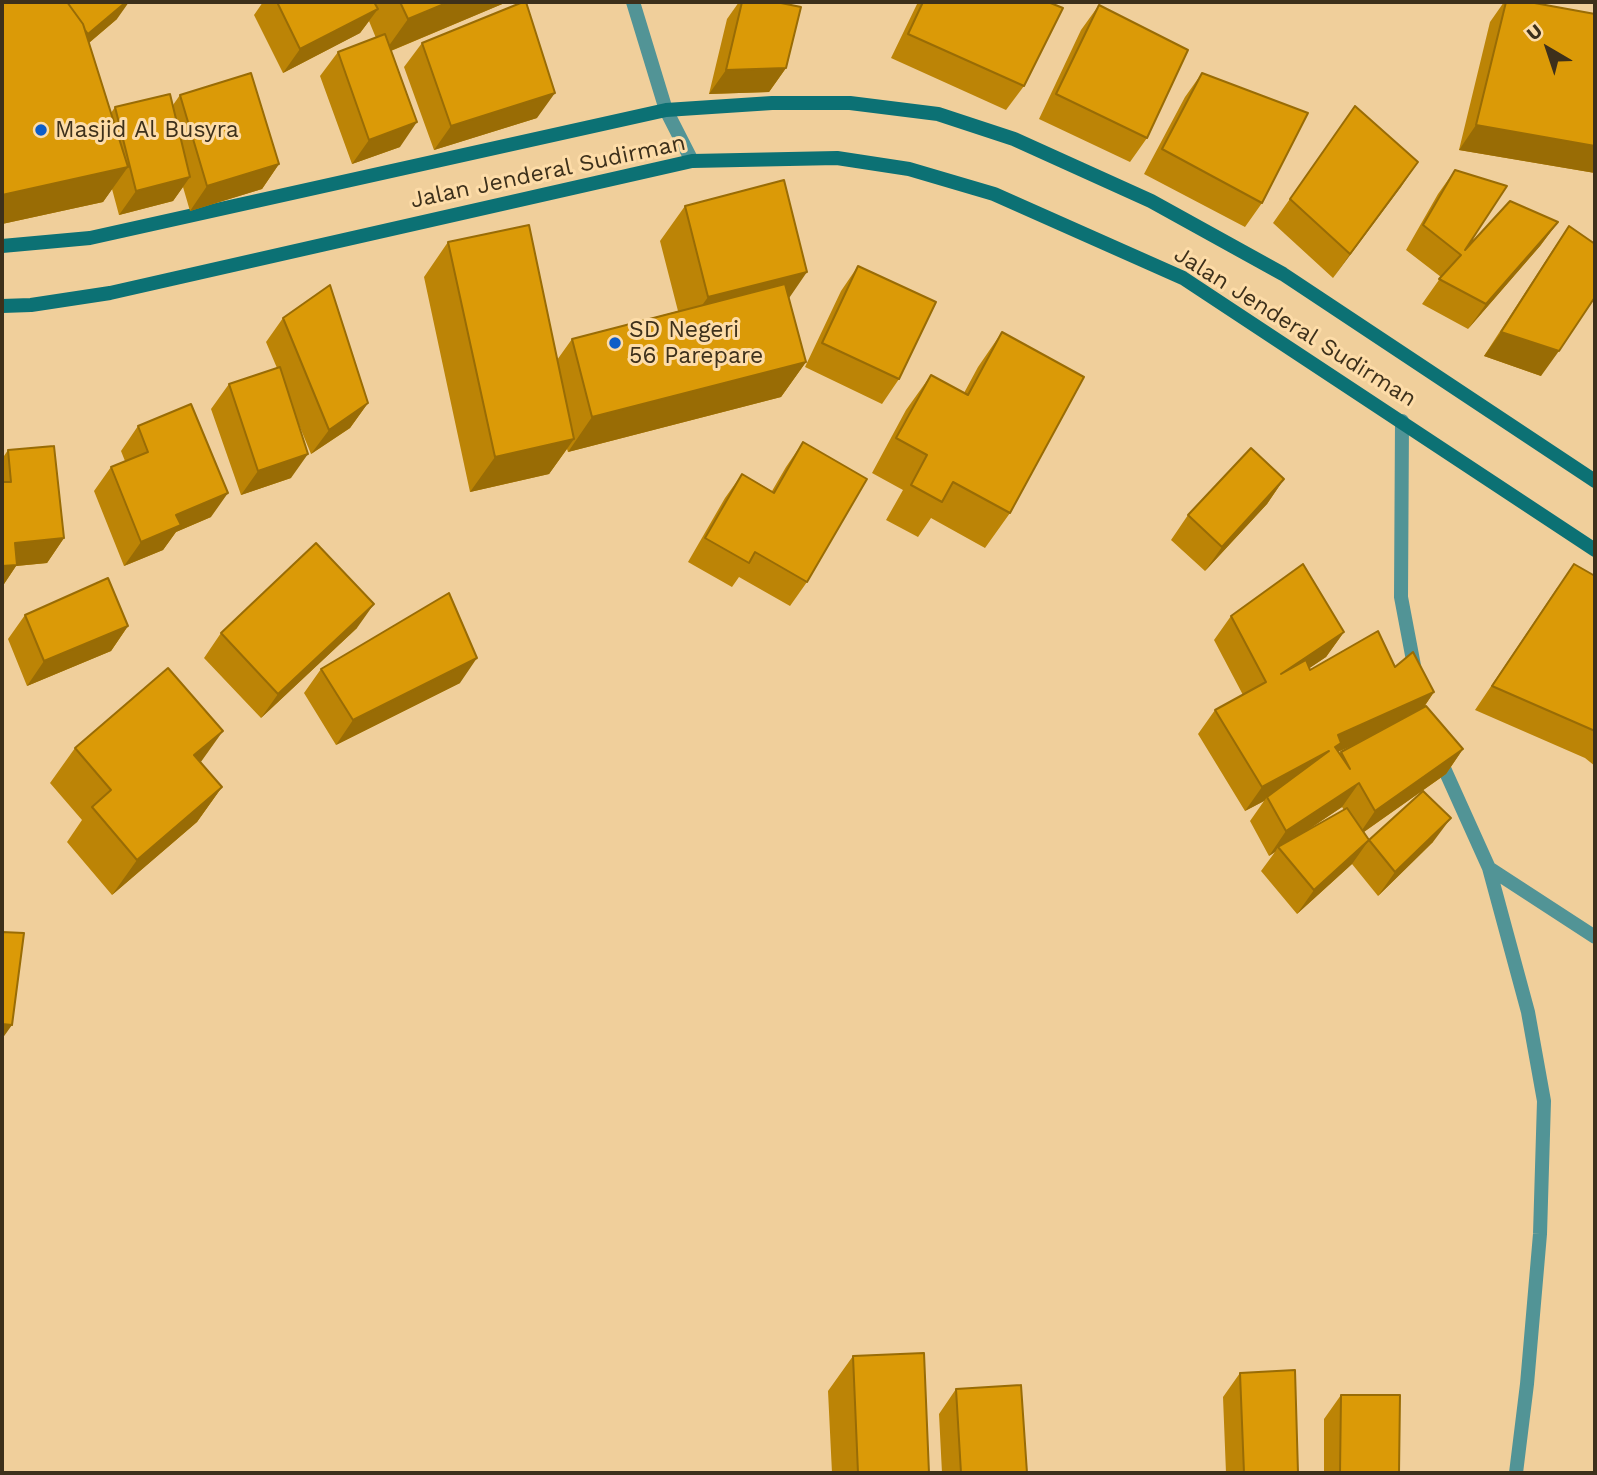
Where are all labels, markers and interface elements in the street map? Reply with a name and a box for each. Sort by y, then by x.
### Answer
north arrow [1513,14,1583,84]
text: U [1522,19,1547,45]
place label: Masjid Al Busyra [55,116,239,144]
marker: Masjid Al Busyra [33,122,49,138]
street label: Jalan Jenderal Sudirman [408,129,688,215]
street label: Jalan Jenderal Sudirman [1169,241,1421,413]
place label: SD Negeri 56 Parepare [629,316,763,370]
marker: SD Negeri 56 Parepare [607,335,623,351]

